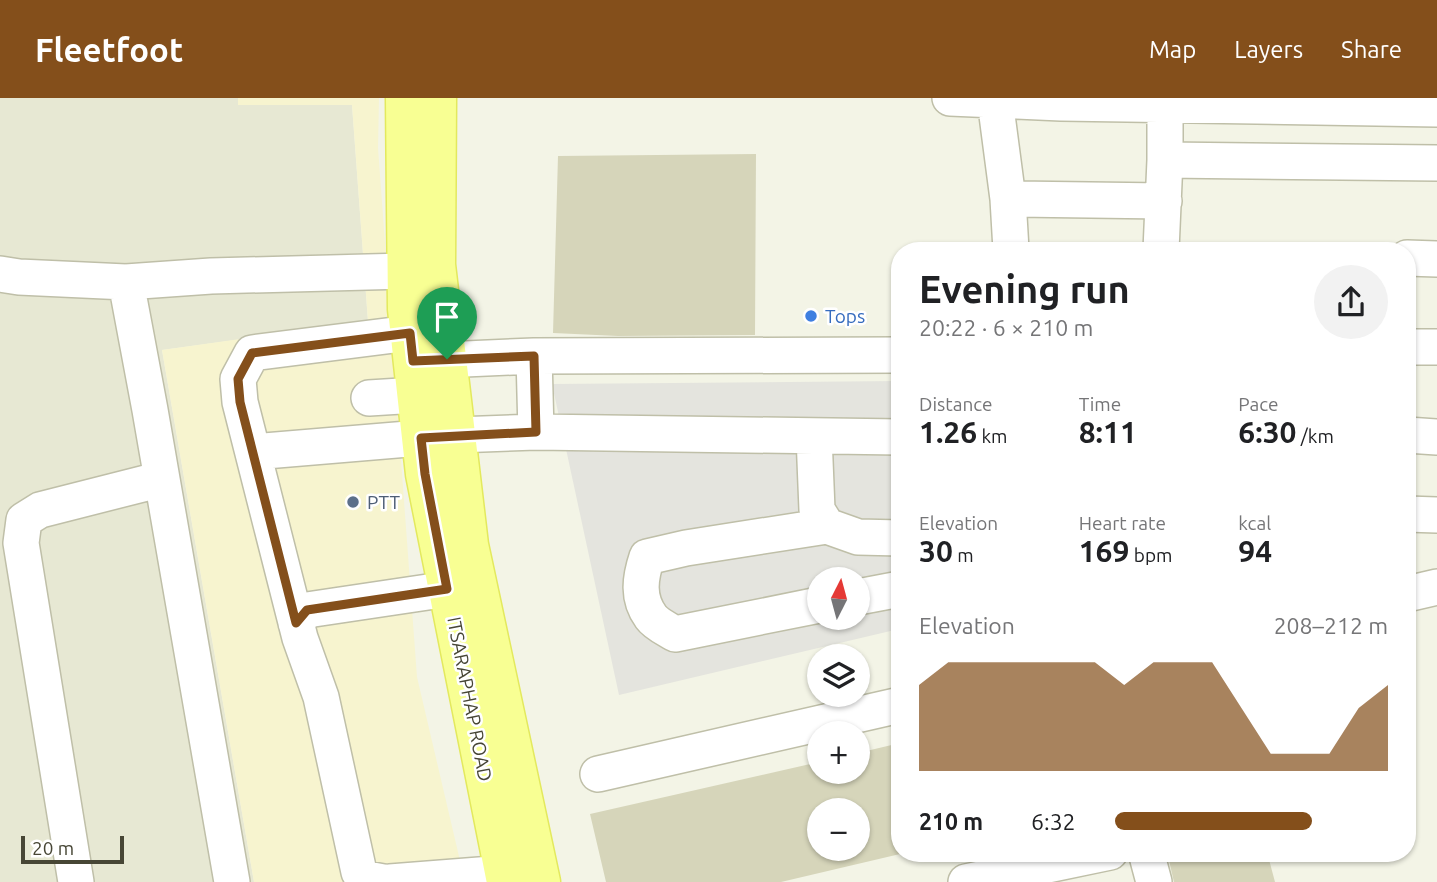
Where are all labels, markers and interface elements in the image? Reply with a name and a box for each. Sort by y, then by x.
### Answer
text: Fleetfoot [35,31,183,68]
text: Map [1149,36,1196,63]
text: Layers [1234,36,1303,63]
text: Share [1341,36,1402,63]
button: share [1314,265,1388,339]
text: Evening run [919,268,1130,310]
pin [417,287,477,359]
icon: arrive [428,298,466,336]
place label: Tops [825,305,865,327]
marker: Tops [803,308,819,324]
text: 20:22 · 6 × 210 m [919,315,1093,340]
text: Distance [919,393,993,415]
text: Time [1079,393,1121,415]
text: Pace [1238,393,1279,415]
text: 1.26 [919,415,977,449]
text: 8:11 [1079,415,1137,449]
text: 6:30 [1238,415,1296,449]
text: km [977,425,1007,447]
text: /km [1296,425,1334,447]
place label: PTT [367,491,400,513]
marker: PTT [345,494,361,510]
text: Elevation [919,512,998,534]
text: Heart rate [1079,512,1166,534]
text: kcal [1238,512,1271,534]
text: 30 [919,534,953,568]
text: 169 [1079,534,1129,568]
text: 94 [1238,534,1272,568]
text: m [953,544,974,566]
text: bpm [1129,544,1172,566]
north arrow [807,567,870,630]
map controls [807,567,870,861]
text: Elevation [919,613,1015,638]
text: 208–212 m [1274,613,1388,638]
street label: ITSARAPHAP ROAD [443,615,497,783]
button: layers [807,644,870,707]
button: + [807,721,870,784]
button: − [807,798,870,861]
text: 210 m [919,809,983,834]
text: 6:32 [1031,809,1076,834]
scale bar [21,833,124,865]
text: 20 m [32,837,74,859]

